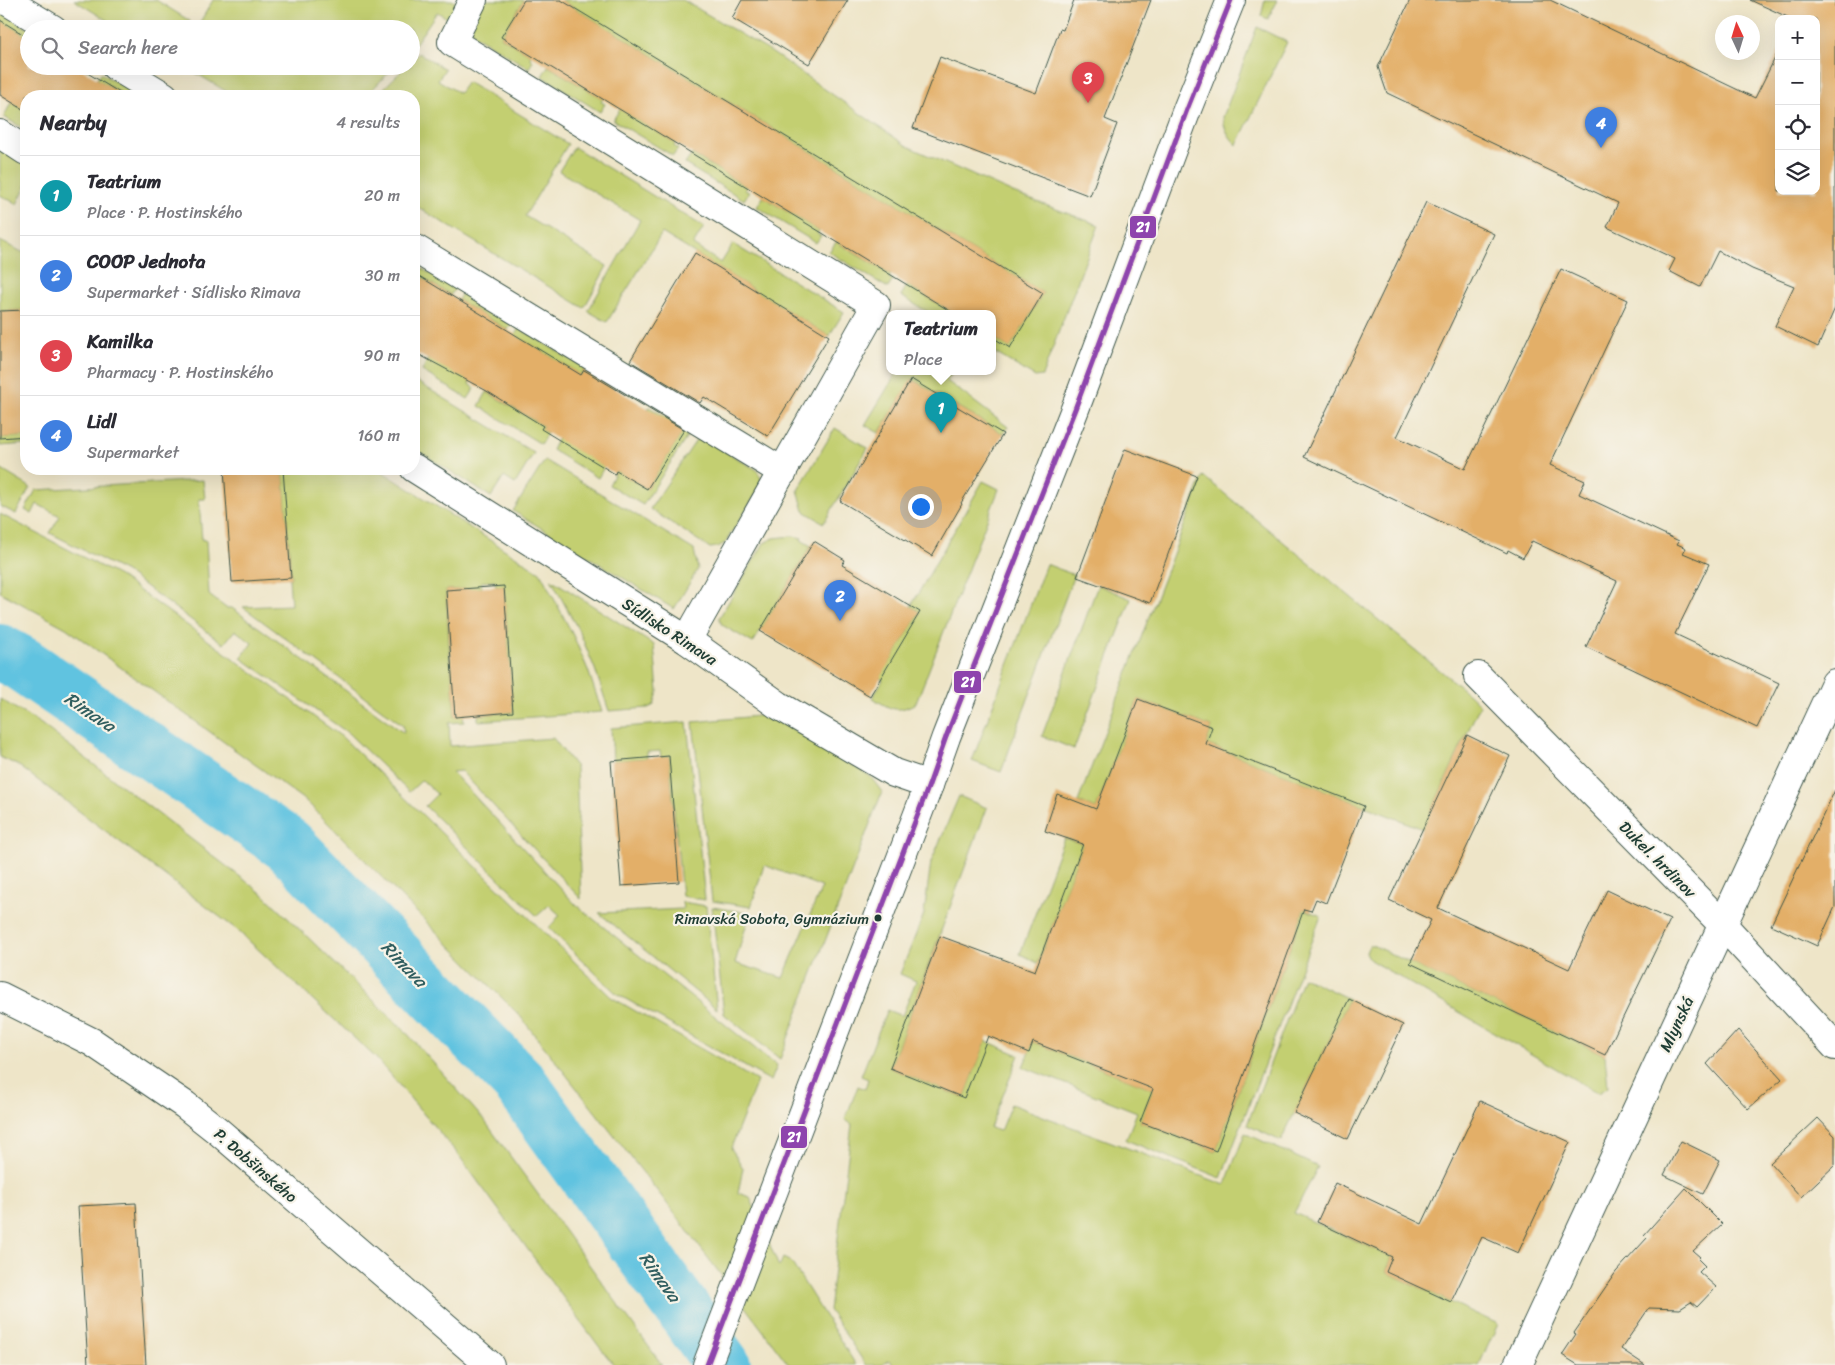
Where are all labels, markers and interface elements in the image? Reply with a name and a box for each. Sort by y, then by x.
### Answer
north arrow [1715,15,1760,60]
map controls [1775,15,1820,195]
button: + [1775,15,1820,60]
search box [20,20,420,75]
text: Search here [78,31,178,64]
icon: search [38,34,66,62]
button: − [1775,60,1820,105]
pin: 3 [1072,62,1104,103]
text: Nearby [40,104,106,142]
button: locate [1775,105,1820,150]
pin: 4 [1585,107,1617,148]
text: 4 results [336,108,400,137]
button: layers [1775,150,1820,195]
text: Teatrium [87,165,161,198]
text: 1 [53,181,59,210]
text: 20 m [364,181,400,210]
text: Place · P. Hostinského [87,198,243,227]
line badge: 21 [1129,215,1157,239]
text: 21 [1135,215,1150,240]
text: COOP Jednota [87,245,205,278]
text: 2 [51,261,61,290]
text: 30 m [365,261,400,290]
text: Supermarket · Sídlisko Rimava [87,278,301,307]
popup [886,310,996,375]
text: Teatrium [904,312,978,345]
text: Kamilka [87,325,153,358]
text: 3 [52,341,60,370]
text: 90 m [364,341,400,370]
text: Place [904,345,942,374]
text: Pharmacy · P. Hostinského [87,358,273,387]
pin: 1 [925,392,957,433]
text: Lidl [87,405,116,438]
text: 4 [51,421,61,450]
text: 160 m [357,421,400,450]
text: Supermarket [87,438,179,467]
your location [908,494,934,520]
pin: 2 [824,580,856,621]
street label: Sídlisko Rimava [616,590,724,674]
line badge: 21 [953,670,982,694]
text: 21 [960,670,975,695]
water label: Rimava [58,683,124,742]
street label: Dukel. hrdinov [1612,814,1705,906]
place label: Rimavská Sobota, Gymnázium [675,906,869,932]
marker: Rimavská Sobota, Gymnázium [873,913,883,923]
water label: Rimava [373,933,436,997]
street label: Mlynská [1651,992,1702,1057]
street label: P. Dobšinského [207,1120,304,1210]
line badge: 21 [780,1125,808,1149]
text: 21 [786,1125,801,1150]
water label: Rimava [631,1245,691,1311]

